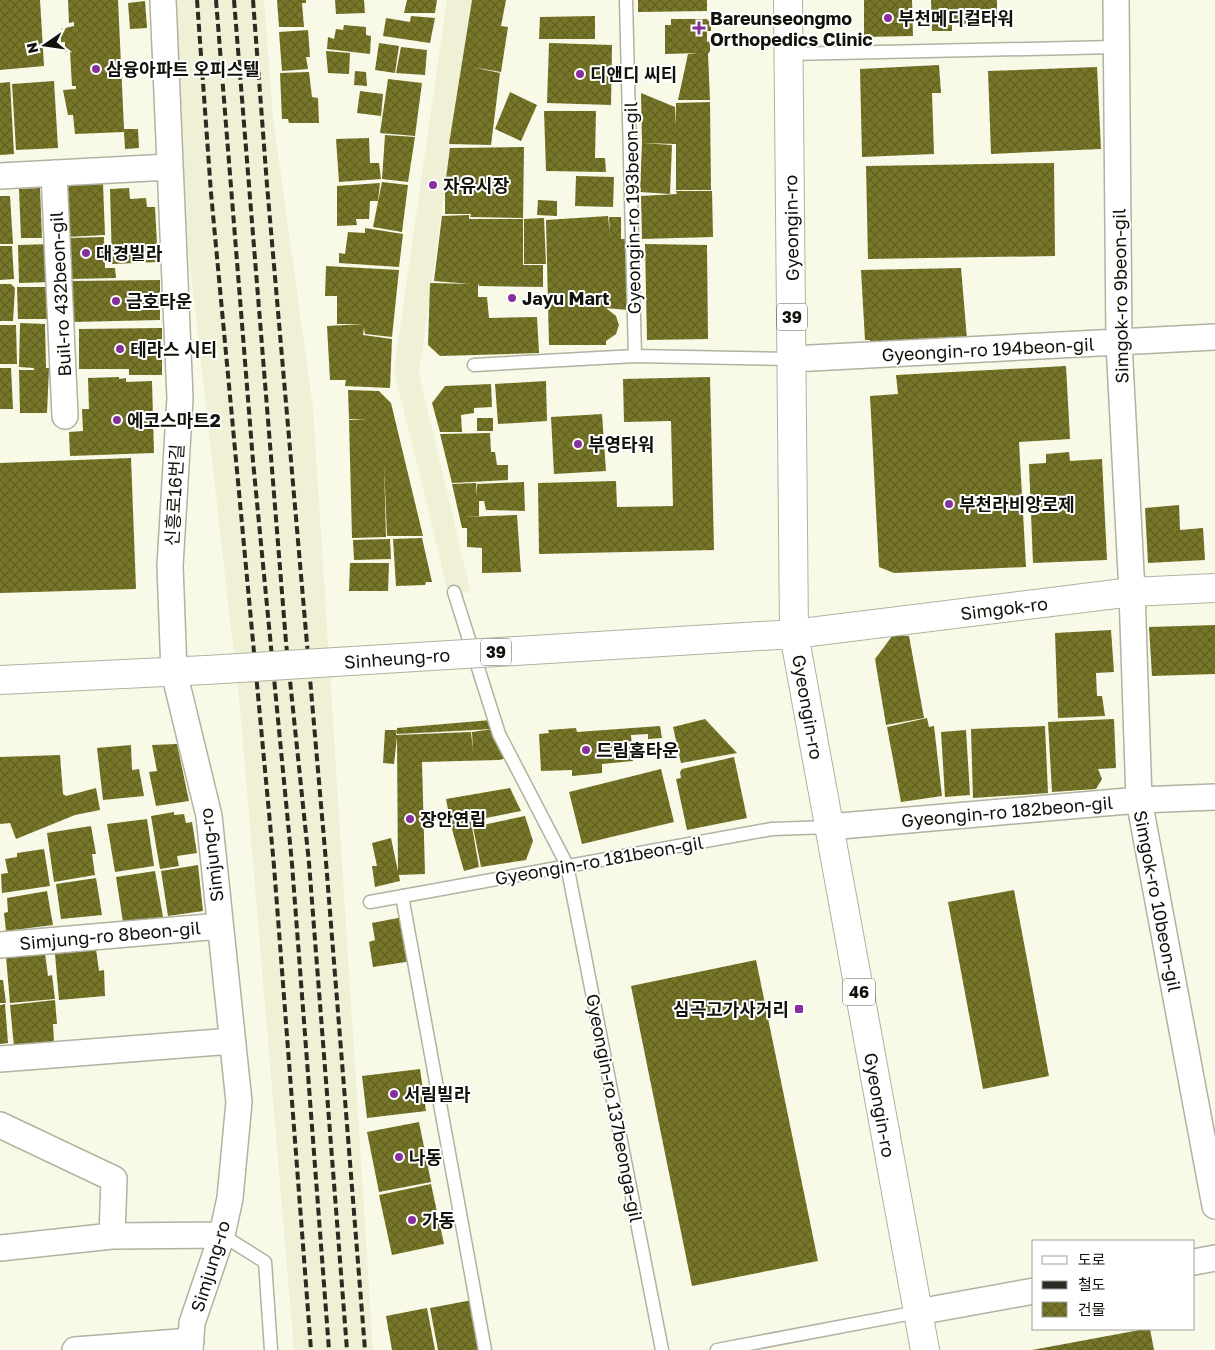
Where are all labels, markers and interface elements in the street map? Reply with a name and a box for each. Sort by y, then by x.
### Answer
place label: Bareunseongmo Orthopedics Clinic [710,7,873,50]
place label: 부천메디컬타워 [898,7,1014,29]
marker: 부천메디컬타워 [882,12,894,24]
north arrow [20,20,70,70]
marker: Bareunseongmo Orthopedics Clinic [692,21,706,35]
text: N [22,41,41,55]
place label: 삼융아파트 오피스텔 [106,58,260,80]
marker: 삼융아파트 오피스텔 [90,63,102,75]
place label: 디앤디 씨티 [590,63,677,85]
marker: 디앤디 씨티 [574,68,586,80]
street label: Gyeongin-ro 193beon-gil [619,101,645,315]
place label: 자유시장 [443,174,510,196]
street label: Gyeongin-ro [779,175,803,281]
marker: 자유시장 [427,179,439,191]
street label: Simgok-ro 9beon-gil [1107,208,1133,384]
street label: Buil-ro 432beon-gil [45,210,75,377]
place label: 대경빌라 [96,242,163,264]
marker: 대경빌라 [80,247,92,259]
place label: Jayu Mart [522,287,609,309]
place label: 금호타운 [126,290,192,312]
marker: Jayu Mart [506,292,518,304]
marker: 금호타운 [110,295,122,307]
road number: 39 [777,304,807,330]
street label: Gyeongin-ro 194beon-gil [881,332,1095,366]
place label: 테라스 시티 [130,338,217,360]
marker: 테라스 시티 [114,343,126,355]
place label: 에코스마트2 [127,409,221,431]
marker: 에코스마트2 [111,414,123,426]
place label: 부영타워 [588,433,654,455]
marker: 부영타워 [572,438,584,450]
street label: 신흥로16번길 [160,443,188,547]
place label: 부천라비앙로제 [959,493,1075,515]
marker: 부천라비앙로제 [943,498,955,510]
street label: Simgok-ro [959,592,1049,624]
road number: 39 [481,638,511,666]
street label: Sinheung-ro [343,643,451,673]
street label: Gyeongin-ro [788,653,828,761]
place label: 드림홈타운 [596,739,679,761]
marker: 드림홈타운 [580,744,592,756]
street label: Gyeongin-ro 182beon-gil [900,791,1114,831]
street label: Simjung-ro [194,807,228,903]
place label: 장안연립 [420,808,486,830]
street label: Simgok-ro 10beon-gil [1130,808,1186,994]
marker: 장안연립 [404,813,416,825]
street label: Gyeongin-ro 181beon-gil [493,831,705,889]
street label: Simjung-ro 8beon-gil [18,916,202,954]
road number: 46 [843,979,875,1006]
street label: Gyeongin-ro 137beonga-gil [582,992,648,1224]
place label: 심곡고가사거리 [673,998,789,1020]
marker: 심곡고가사거리 [793,1003,805,1015]
street label: Gyeongin-ro [860,1051,900,1159]
place label: 서림빌라 [404,1083,471,1105]
marker: 서림빌라 [388,1088,400,1100]
place label: 나동 [409,1146,442,1168]
marker: 나동 [393,1151,405,1163]
place label: 가동 [422,1209,455,1231]
marker: 가동 [406,1214,418,1226]
street label: Simjung-ro [186,1218,234,1314]
legend [1032,1240,1195,1330]
text: 도로 [1078,1250,1106,1268]
text: 철도 [1078,1275,1106,1293]
text: 건물 [1078,1300,1106,1318]

